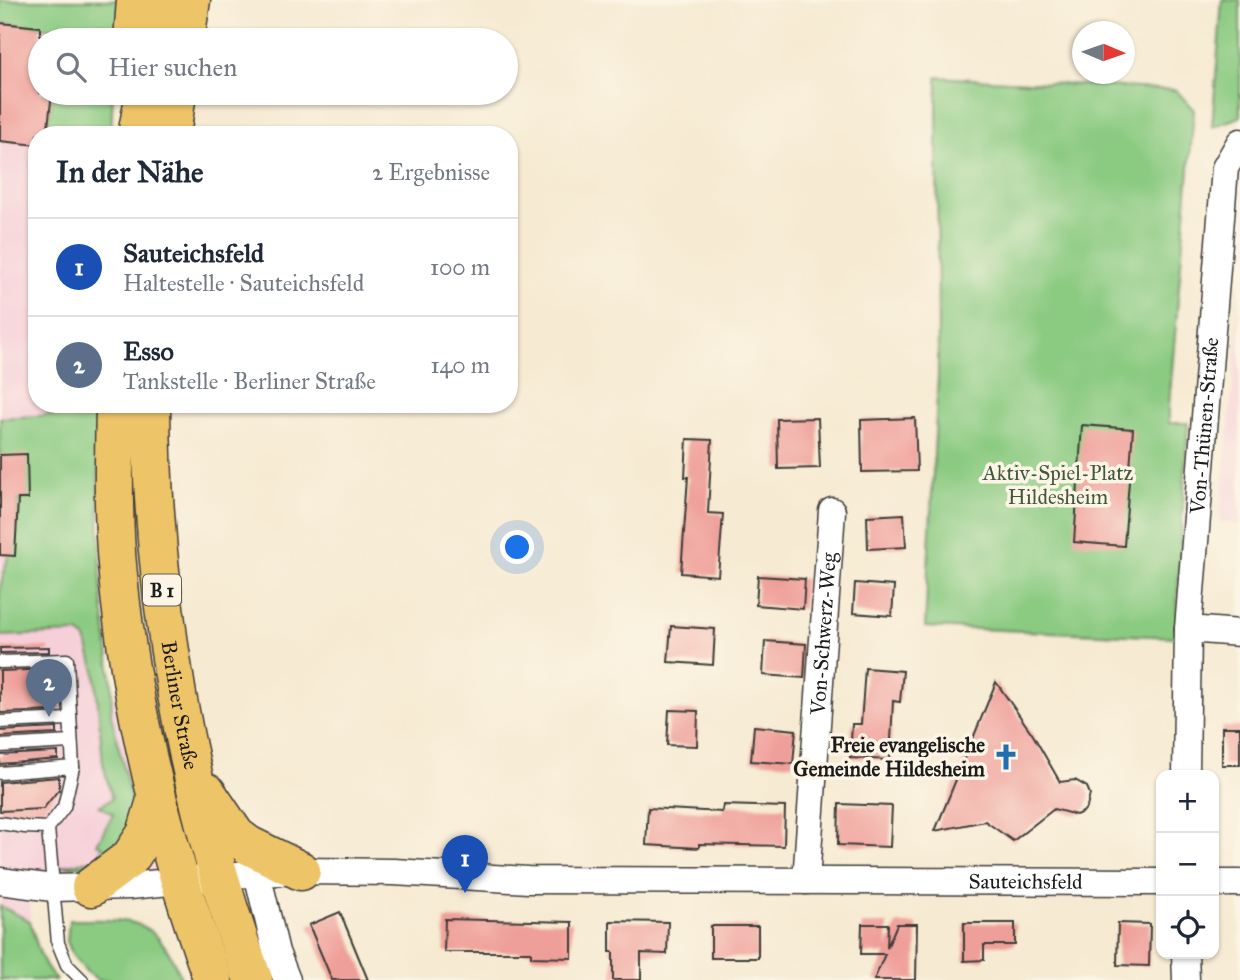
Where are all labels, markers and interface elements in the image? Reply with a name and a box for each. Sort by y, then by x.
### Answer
north arrow [1072,21,1135,84]
search box [28,28,518,105]
icon: search [52,48,90,86]
text: Hier suchen [108,51,237,83]
text: In der Nähe [56,154,204,190]
text: 2 Ergebnisse [372,158,490,186]
text: Sauteichsfeld [123,237,264,269]
text: 1 [74,253,84,281]
text: 100 m [430,253,490,281]
text: Haltestelle · Sauteichsfeld [123,269,364,297]
text: Esso [123,335,174,367]
street label: Von-Thünen-Straße [1184,336,1224,516]
text: 2 [73,351,85,379]
text: 140 m [430,351,490,379]
text: Tankstelle · Berliner Straße [123,367,376,395]
park label: Aktiv-Spiel-Platz Hildesheim [982,460,1134,510]
your location [500,530,534,564]
street label: Von-Schwerz-Weg [805,551,842,717]
road number: B 1 [143,575,181,606]
street label: Berliner Straße [156,639,204,772]
pin: 2 [26,659,72,717]
place label: Freie evangelische Gemeinde Hildesheim [793,732,985,782]
church icon: Freie evangelische Gemeinde Hildesheim [991,742,1021,772]
map controls [1156,770,1219,959]
button: + [1156,770,1219,833]
button: − [1156,833,1219,896]
pin: 1 [442,835,488,893]
street label: Sauteichsfeld [968,868,1083,895]
button: locate [1156,896,1219,959]

